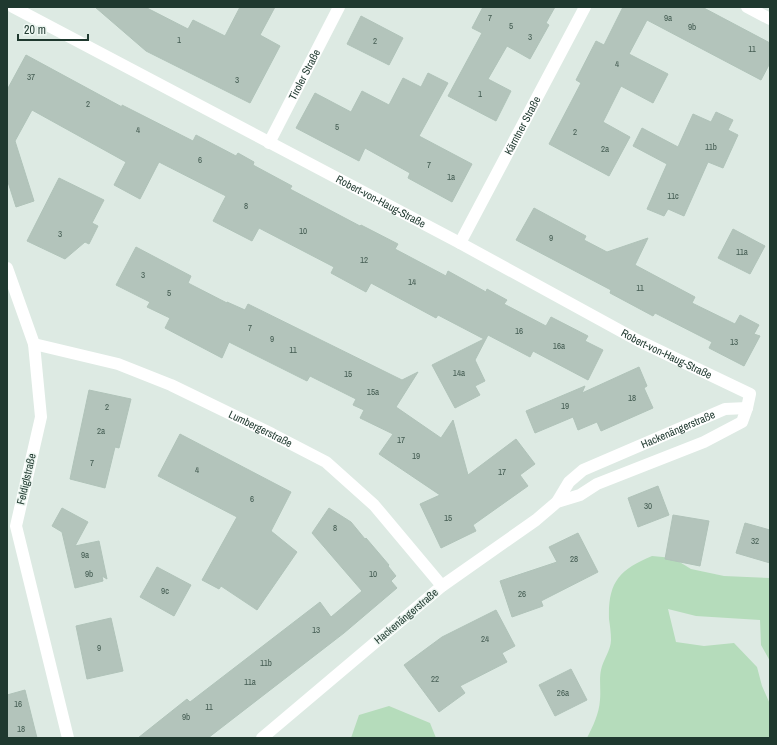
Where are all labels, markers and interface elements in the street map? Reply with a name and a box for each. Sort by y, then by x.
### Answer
house number: 7 [488,12,492,24]
house number: 9a [664,12,672,24]
scale bar [18,16,88,42]
house number: 5 [509,20,513,32]
house number: 9b [688,21,696,33]
text: 20 m [24,22,46,38]
house number: 3 [528,31,532,43]
house number: 1 [177,34,181,46]
house number: 2 [373,35,377,47]
house number: 11 [748,43,756,55]
street label: Tiroler Straße [285,47,323,102]
house number: 4 [615,58,619,70]
house number: 37 [27,71,35,83]
house number: 3 [235,74,239,86]
house number: 1 [478,88,482,100]
street label: Kärntner Straße [501,94,543,157]
house number: 2 [86,98,90,110]
house number: 5 [335,121,339,133]
house number: 4 [136,124,140,136]
house number: 2 [573,126,577,138]
house number: 11b [705,141,717,153]
house number: 2a [601,143,609,155]
house number: 6 [198,154,202,166]
house number: 7 [427,159,431,171]
house number: 1a [447,171,455,183]
street label: Robert-von-Haug-Straße [334,172,428,231]
house number: 11c [667,190,679,202]
house number: 8 [244,200,248,212]
house number: 10 [299,225,307,237]
house number: 3 [58,228,62,240]
house number: 9 [549,232,553,244]
house number: 11a [736,246,748,258]
house number: 12 [360,254,368,266]
house number: 3 [141,269,145,281]
house number: 14 [408,276,416,288]
house number: 11 [636,282,644,294]
house number: 5 [167,287,171,299]
house number: 7 [248,322,252,334]
house number: 16 [515,325,523,337]
street label: Robert-von-Haug-Straße [619,326,714,382]
house number: 9 [270,333,274,345]
house number: 13 [730,336,738,348]
house number: 16a [553,340,565,352]
house number: 11 [289,344,297,356]
house number: 14a [453,367,465,379]
house number: 15 [344,368,352,380]
house number: 15a [367,386,379,398]
house number: 18 [628,392,636,404]
house number: 19 [561,400,569,412]
house number: 2 [105,401,109,413]
street label: Lumbergerstraße [226,407,295,450]
street label: Hackenängerstraße [639,407,717,451]
house number: 2a [97,425,105,437]
house number: 17 [397,434,405,446]
house number: 19 [412,450,420,462]
street label: Feldiglstraße [13,452,39,506]
house number: 7 [90,457,94,469]
house number: 4 [195,464,199,476]
house number: 17 [498,466,506,478]
house number: 6 [250,493,254,505]
house number: 30 [644,500,652,512]
house number: 15 [444,512,452,524]
house number: 8 [333,522,337,534]
house number: 32 [751,535,759,547]
house number: 9a [81,549,89,561]
house number: 28 [570,553,578,565]
house number: 9b [85,568,93,580]
house number: 10 [369,568,377,580]
house number: 9c [161,585,169,597]
street label: Hackenängerstraße [371,585,441,647]
house number: 26 [518,588,526,600]
house number: 13 [312,624,320,636]
house number: 24 [481,633,489,645]
house number: 9 [97,642,101,654]
house number: 11b [260,657,272,669]
house number: 22 [431,673,439,685]
house number: 11a [244,676,256,688]
house number: 26a [557,687,569,699]
house number: 16 [14,698,22,710]
house number: 11 [205,701,213,713]
house number: 9b [182,711,190,723]
house number: 18 [17,723,25,735]

